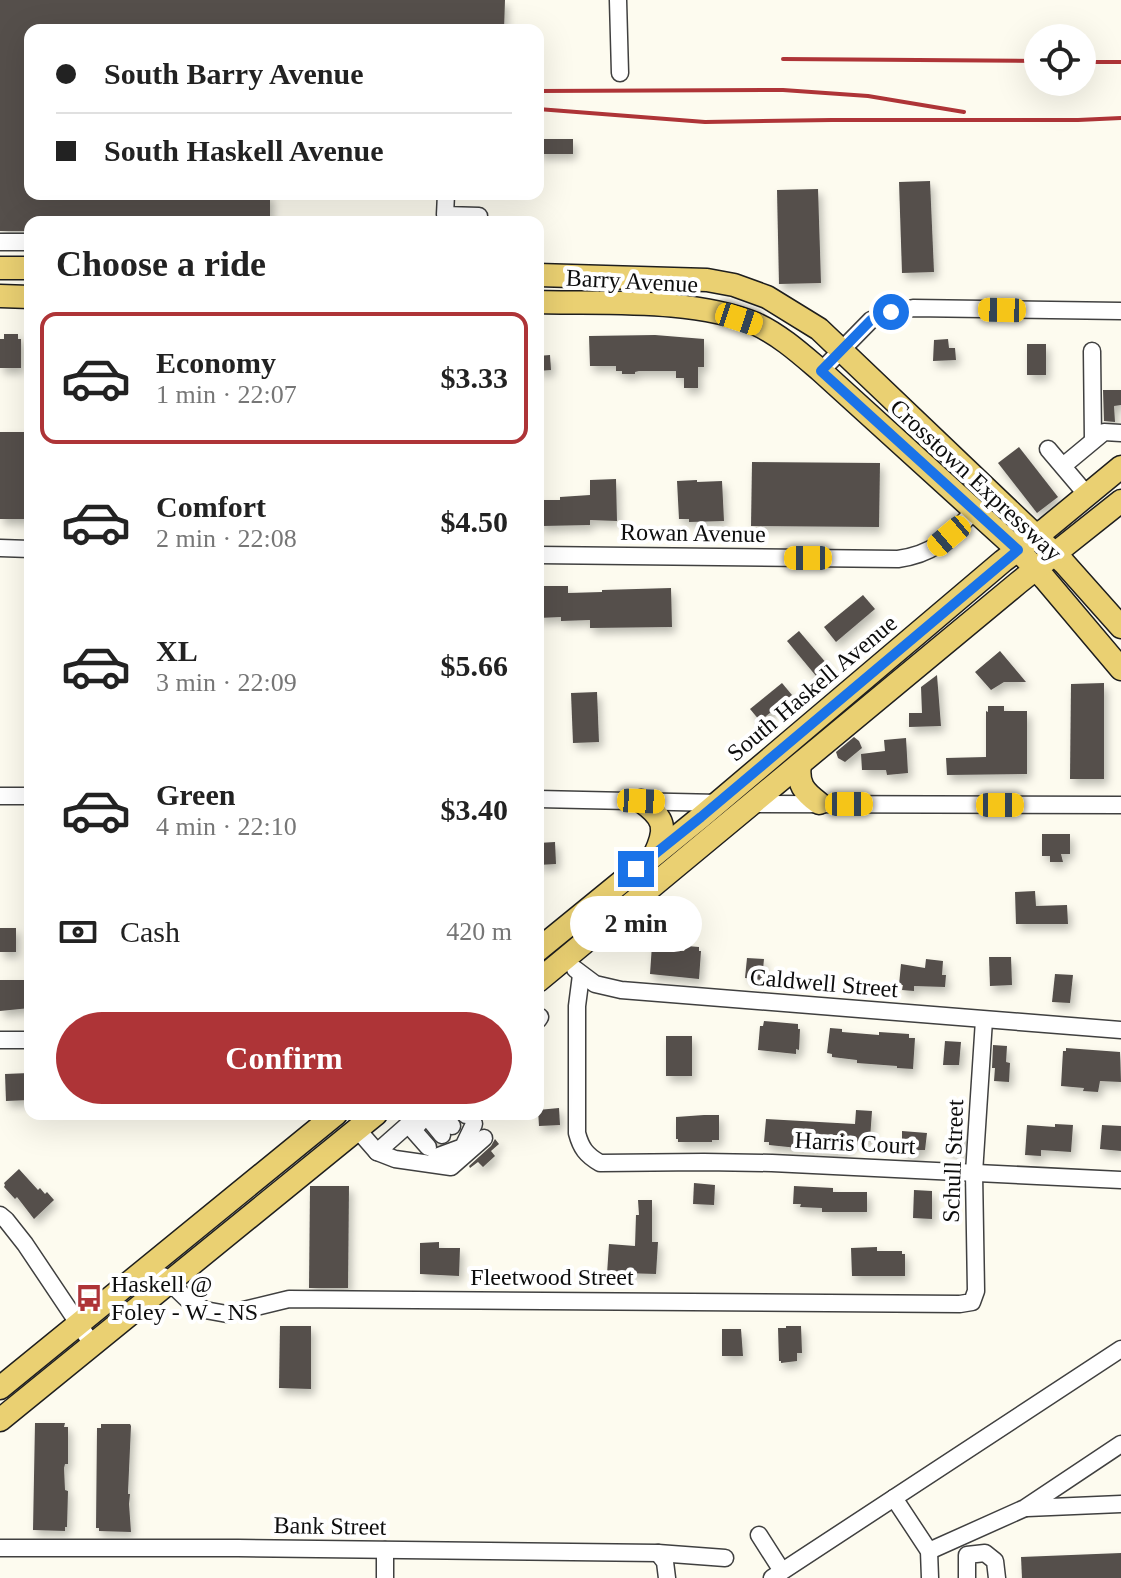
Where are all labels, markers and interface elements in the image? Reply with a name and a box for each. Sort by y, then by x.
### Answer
map controls [1024,24,1096,96]
button: locate [1024,24,1096,96]
text: South Barry Avenue [104,57,363,90]
text: South Haskell Avenue [104,134,384,167]
text: Choose a ride [56,244,266,284]
street label: Barry Avenue [565,265,699,297]
route start [873,294,909,330]
car [978,298,1026,322]
car [712,300,766,338]
icon: car [60,342,132,414]
text: Economy [156,346,276,379]
text: $3.33 [441,361,508,394]
text: 1 min · 22:07 [156,380,297,409]
street label: Crosstown Expressway [885,394,1067,566]
icon: car [60,486,132,558]
text: Comfort [156,490,266,523]
text: $4.50 [441,505,508,538]
car [923,511,975,561]
street label: Rowan Avenue [620,519,766,547]
text: 2 min · 22:08 [156,524,297,553]
car [784,546,832,570]
street label: South Haskell Avenue [722,610,902,766]
icon: car [60,630,132,702]
text: XL [156,634,198,667]
text: $5.66 [441,649,508,682]
text: 3 min · 22:09 [156,668,297,697]
icon: car [60,774,132,846]
text: Green [156,778,235,811]
car [617,788,665,814]
car [825,792,873,816]
text: $3.40 [441,793,508,826]
car [976,793,1024,817]
text: 4 min · 22:10 [156,812,297,841]
route end [618,851,654,887]
callout: 2 min [570,897,702,953]
text: 2 min [605,909,667,938]
icon: cash [56,910,100,954]
text: Cash [120,915,180,948]
text: 420 m [446,917,512,946]
street label: Caldwell Street [749,964,899,1002]
button: Confirm [56,1012,512,1104]
street label: Schull Street [938,1099,968,1223]
street label: Harris Court [794,1127,916,1159]
street label: Fleetwood Street [470,1264,634,1290]
place label: Haskell @ Foley - W - NS [111,1271,258,1325]
bus stop icon: Haskell @ Foley - W - NS [74,1283,104,1313]
street label: Bank Street [273,1512,387,1540]

